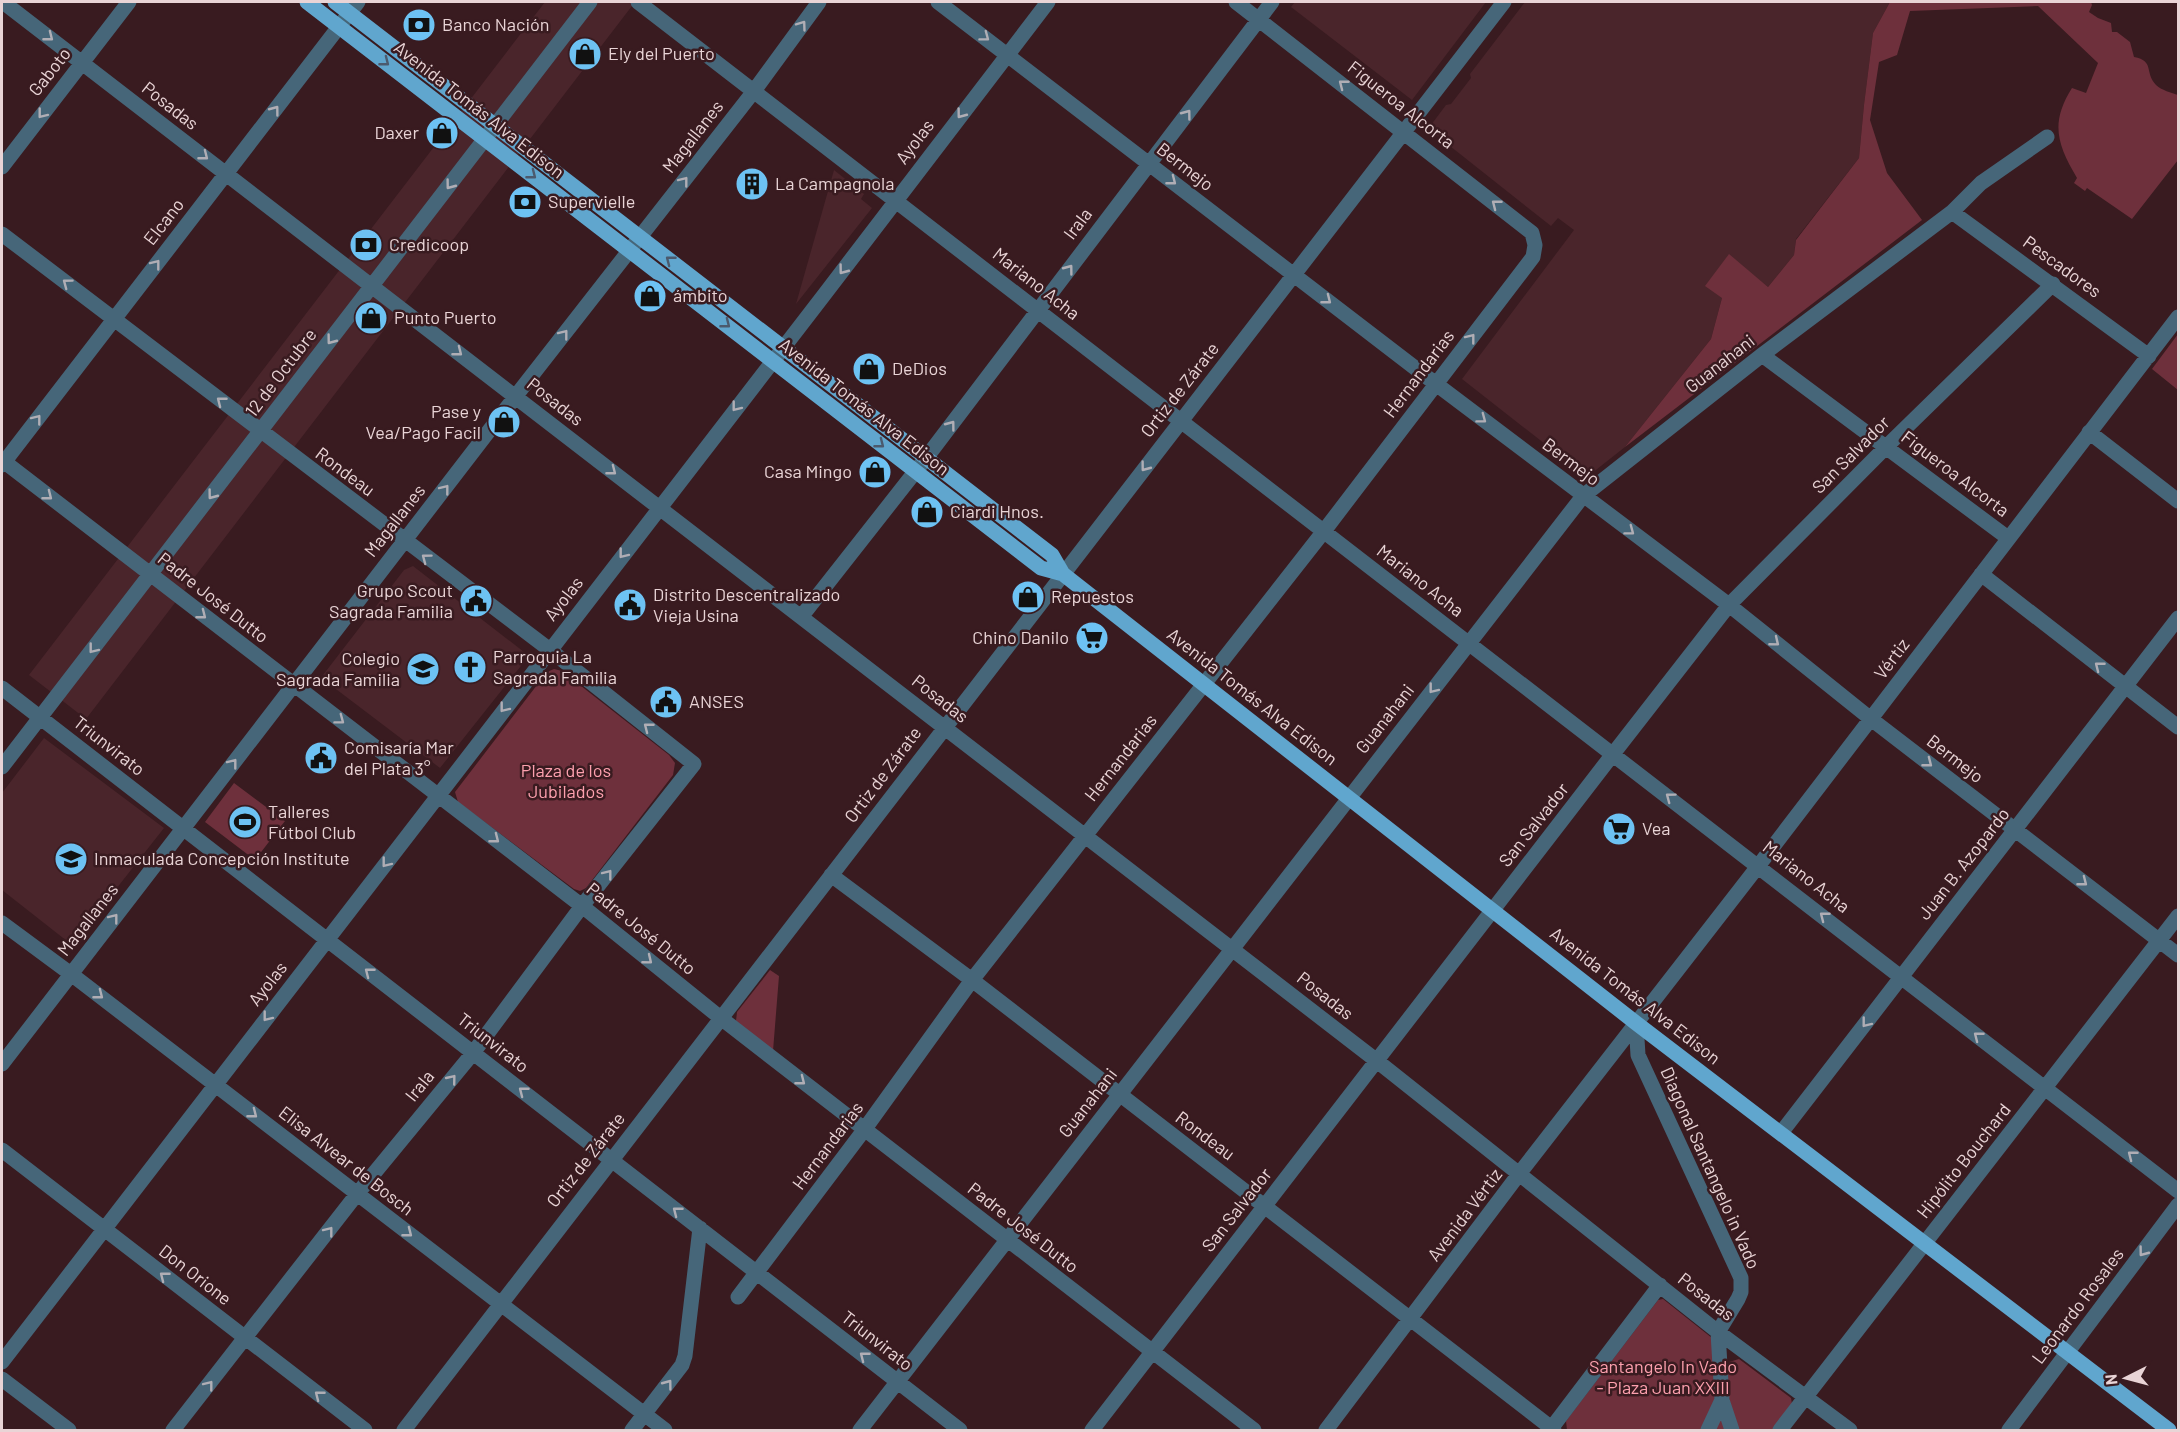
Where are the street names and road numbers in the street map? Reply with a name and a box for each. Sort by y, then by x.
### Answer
street label: Avenida Tomás Alva Edison [390,36,569,183]
street label: Gaboto [23,43,75,100]
street label: Figueroa Alcorta [1344,56,1459,153]
street label: Posadas [138,76,203,134]
street label: Magallanes [657,96,727,177]
street label: Ayolas [890,115,938,168]
street label: Bermejo [1153,137,1218,195]
street label: Elcano [138,194,188,249]
street label: Irala [1058,203,1096,243]
street label: Pescadores [2019,230,2106,302]
street label: Mariano Acha [989,242,1085,324]
street label: 12 de Octubre [240,324,321,421]
street label: Hernandarias [1378,325,1458,422]
street label: Guanahani [1680,329,1758,397]
street label: Avenida Tomás Alva Edison [775,333,954,480]
street label: Ortiz de Zárate [1135,338,1223,441]
street label: Posadas [523,372,588,430]
street label: San Salvador [1807,411,1894,498]
street label: Figueroa Alcorta [1897,425,2014,521]
street label: Bermejo [1539,433,1605,490]
street label: Rondeau [312,442,380,501]
street label: Magallanes [359,480,429,561]
street label: Mariano Acha [1373,539,1469,621]
street label: Padre José Dutto [154,547,273,647]
street label: Ayolas [539,572,587,625]
street label: Avenida Tomás Alva Edison [1163,623,1342,770]
street label: Vértiz [1869,634,1914,683]
street label: Posadas [908,669,973,727]
street label: Guanahani [1350,679,1418,757]
street label: Hernandarias [1079,709,1161,805]
street label: Triunvirato [70,711,150,780]
street label: Ortiz de Zárate [839,722,925,827]
street label: Bermejo [1923,729,1988,787]
street label: San Salvador [1494,778,1573,871]
street label: Juan B. Azopardo [1913,803,2014,924]
street label: Mariano Acha [1759,835,1855,917]
street label: Padre José Dutto [582,877,701,979]
street label: Magallanes [52,879,122,960]
street label: Avenida Tomás Alva Edison [1546,922,1725,1069]
street label: Ayolas [243,957,291,1010]
street label: Posadas [1293,966,1358,1024]
street label: Triunvirato [454,1008,534,1077]
street label: Guanahani [1053,1063,1121,1141]
street label: Diagonal Santangelo in Vado [1656,1063,1766,1272]
street label: Irala [400,1065,438,1105]
street label: Hernandarias [787,1097,867,1194]
street label: Hipólito Bouchard [1912,1099,2015,1222]
street label: Elisa Alvear de Bosch [275,1101,418,1220]
street label: Rondeau [1172,1106,1240,1165]
street label: Ortiz de Zárate [541,1108,629,1211]
street label: San Salvador [1197,1163,1276,1256]
street label: Avenida Vértiz [1422,1164,1506,1265]
street label: Padre José Dutto [964,1177,1083,1277]
street label: Don Orione [155,1239,236,1309]
street label: Leonardo Rosales [2027,1243,2128,1368]
street label: Posadas [1674,1267,1739,1325]
street label: Triunvirato [838,1306,918,1375]

